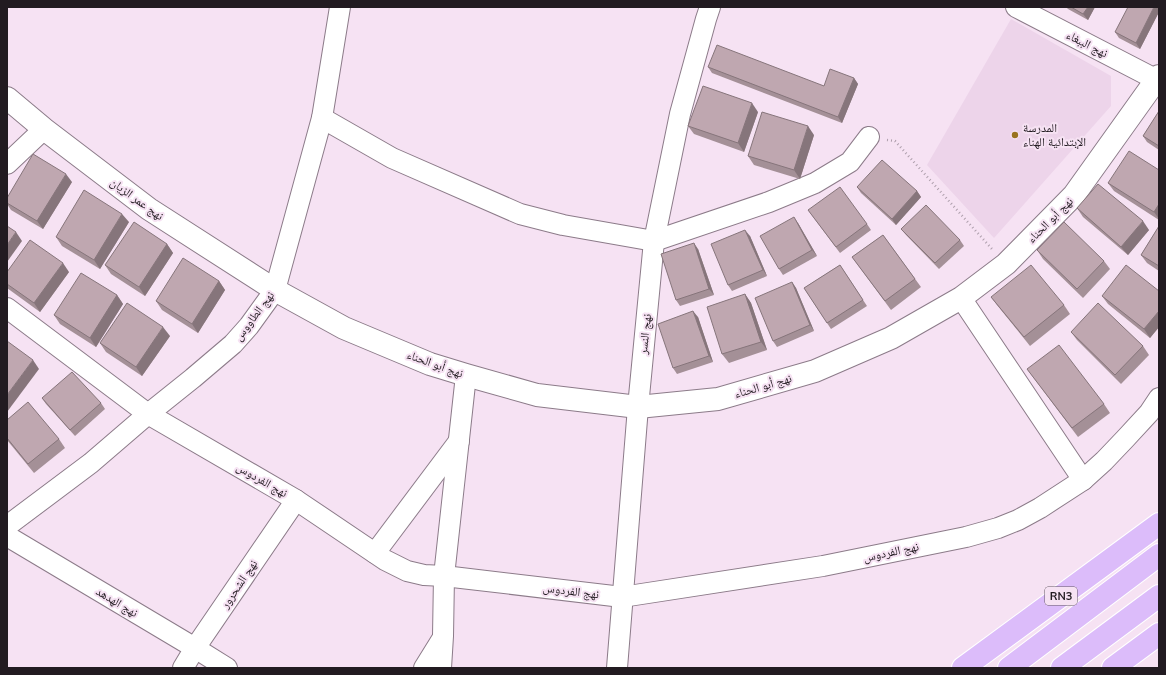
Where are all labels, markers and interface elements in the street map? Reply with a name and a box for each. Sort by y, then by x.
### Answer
street label: نهج الببغاء [1064,27,1111,61]
place label: المدرسة الإبتدائية الهناء [1023,120,1086,149]
marker: المدرسة الإبتدائية الهناء [1010,130,1020,140]
street label: نهج عمر الزيان [108,174,167,223]
street label: نهج أبو الحناء [1023,193,1076,246]
street label: نهج الطاووس [230,288,277,344]
street label: نهج النسر [635,313,654,356]
street label: نهج أبو الحناء [405,346,465,381]
street label: نهج أبو الحناء [732,370,793,401]
street label: نهج الفردوس [234,459,291,500]
street label: نهج الفردوس [862,538,920,565]
street label: نهج الشحرور [216,557,260,612]
street label: نهج الفردوس [542,580,600,601]
street label: نهج الهدهد [93,583,141,620]
road number: RN3 [1045,587,1077,605]

